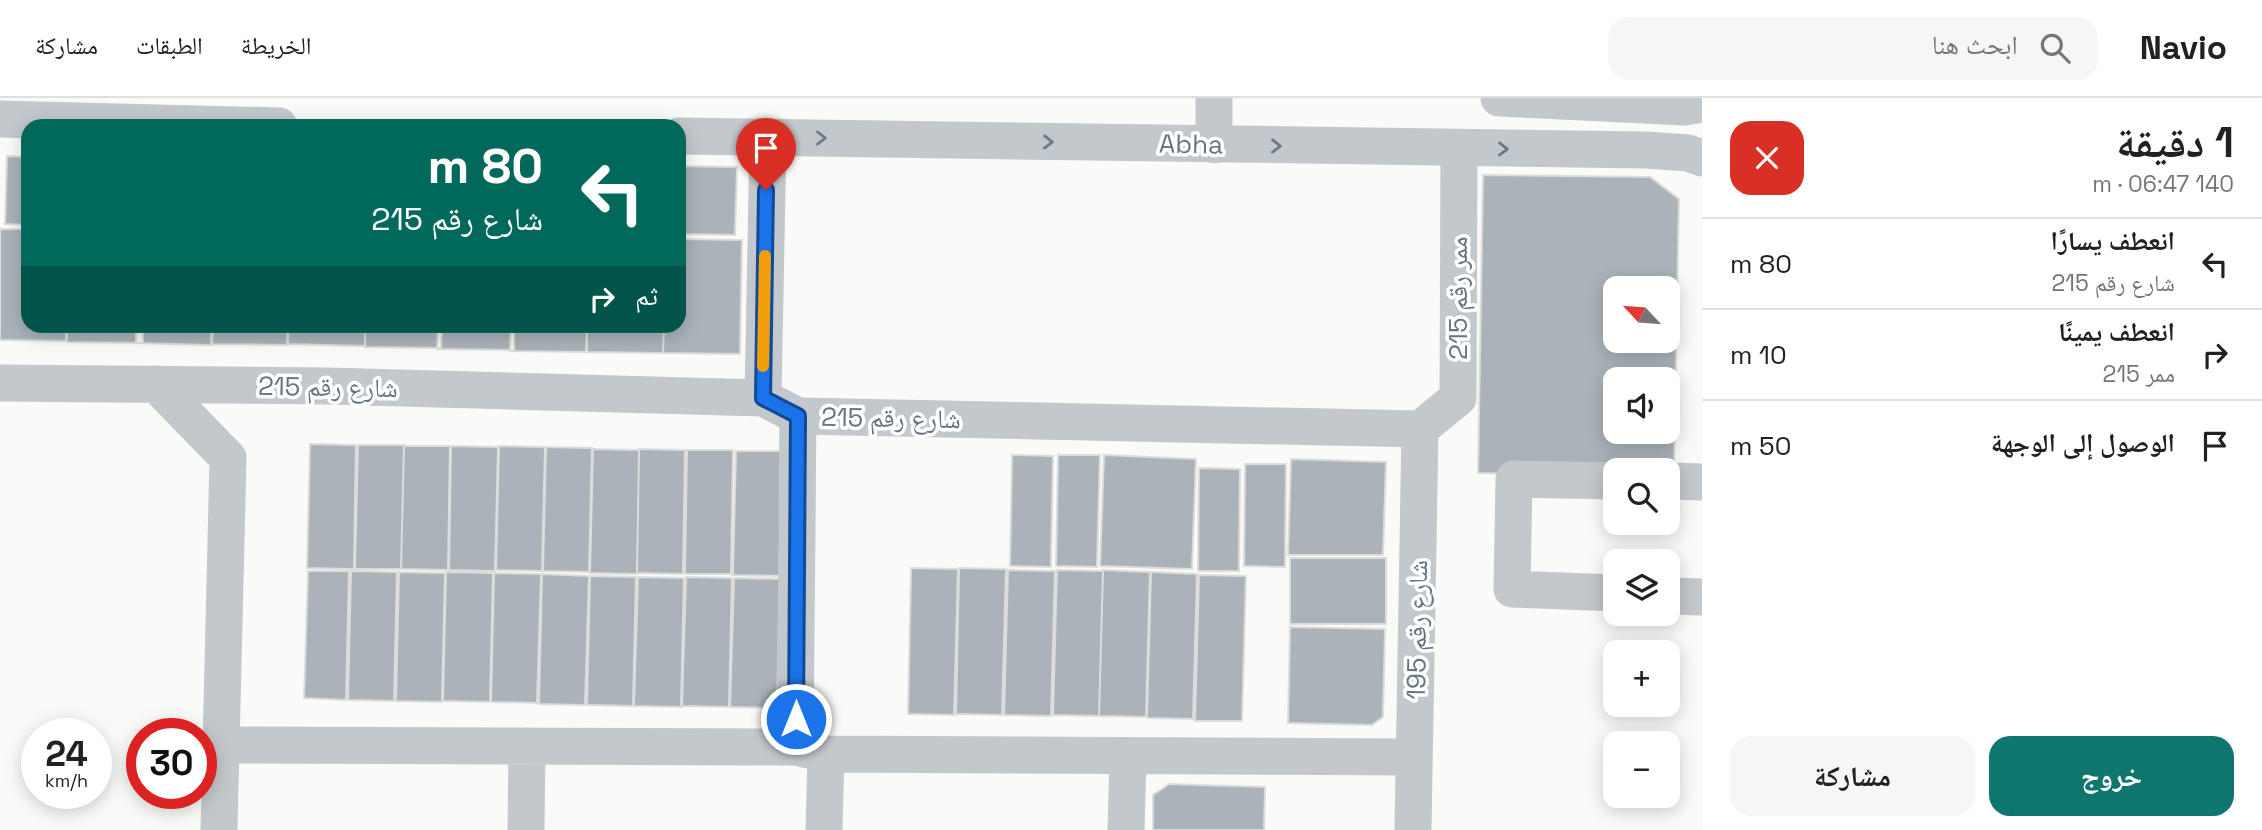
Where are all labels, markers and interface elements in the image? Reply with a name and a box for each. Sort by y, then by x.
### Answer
search box [1608,17,2098,80]
text: Navio [2140,27,2227,69]
text: ابحث هنا [1932,28,2018,62]
icon: search [2036,29,2074,67]
text: مشاركة [35,30,98,61]
text: الطبقات [136,30,203,61]
text: الخريطة [241,30,311,61]
text: 1 دقيقة [2116,116,2234,169]
pin [736,118,796,190]
button: close [1730,121,1804,195]
street label: Abha [1159,126,1223,162]
icon: arrive [747,129,785,167]
one-way arrow [816,130,826,146]
one-way arrow [1043,134,1054,149]
text: 80 m [428,135,543,197]
one-way arrow [1270,138,1281,153]
one-way arrow [1498,141,1509,157]
icon: left [567,147,658,238]
text: 140 m · 06:47 [2092,169,2234,199]
text: شارع رقم 215 [371,199,543,239]
text: انعطف يسارًا [2051,224,2175,258]
street label: ممر رقم 215 [1441,236,1475,360]
icon: left [2196,245,2234,283]
text: 80 m [1730,247,1792,281]
text: شارع رقم 215 [2052,268,2175,298]
north arrow [1603,276,1680,354]
map controls [1603,276,1680,808]
text: ثم [635,279,658,313]
icon: right [583,280,621,318]
text: انعطف يمينًا [2058,315,2175,349]
icon: right [2196,336,2234,374]
text: 10 m [1730,338,1787,372]
text: ممر 215 [2103,359,2175,389]
button: sound [1603,367,1680,444]
street label: شارع رقم 215 [258,369,398,405]
street label: شارع رقم 215 [821,400,961,436]
text: الوصول إلى الوجهة [1991,426,2175,460]
icon: arrive [2196,427,2234,465]
text: 50 m [1730,429,1791,463]
button: search [1603,458,1680,535]
button: layers [1603,549,1680,626]
street label: شارع رقم 195 [1399,560,1435,700]
button: + [1603,640,1680,717]
position arrow [759,682,833,756]
speed limit sign: 30 [126,718,217,809]
button: − [1603,731,1680,808]
text: 24 [45,732,88,776]
button: مشاركة [1730,736,1975,816]
button: خروج [1989,736,2234,816]
text: km/h [45,769,88,792]

